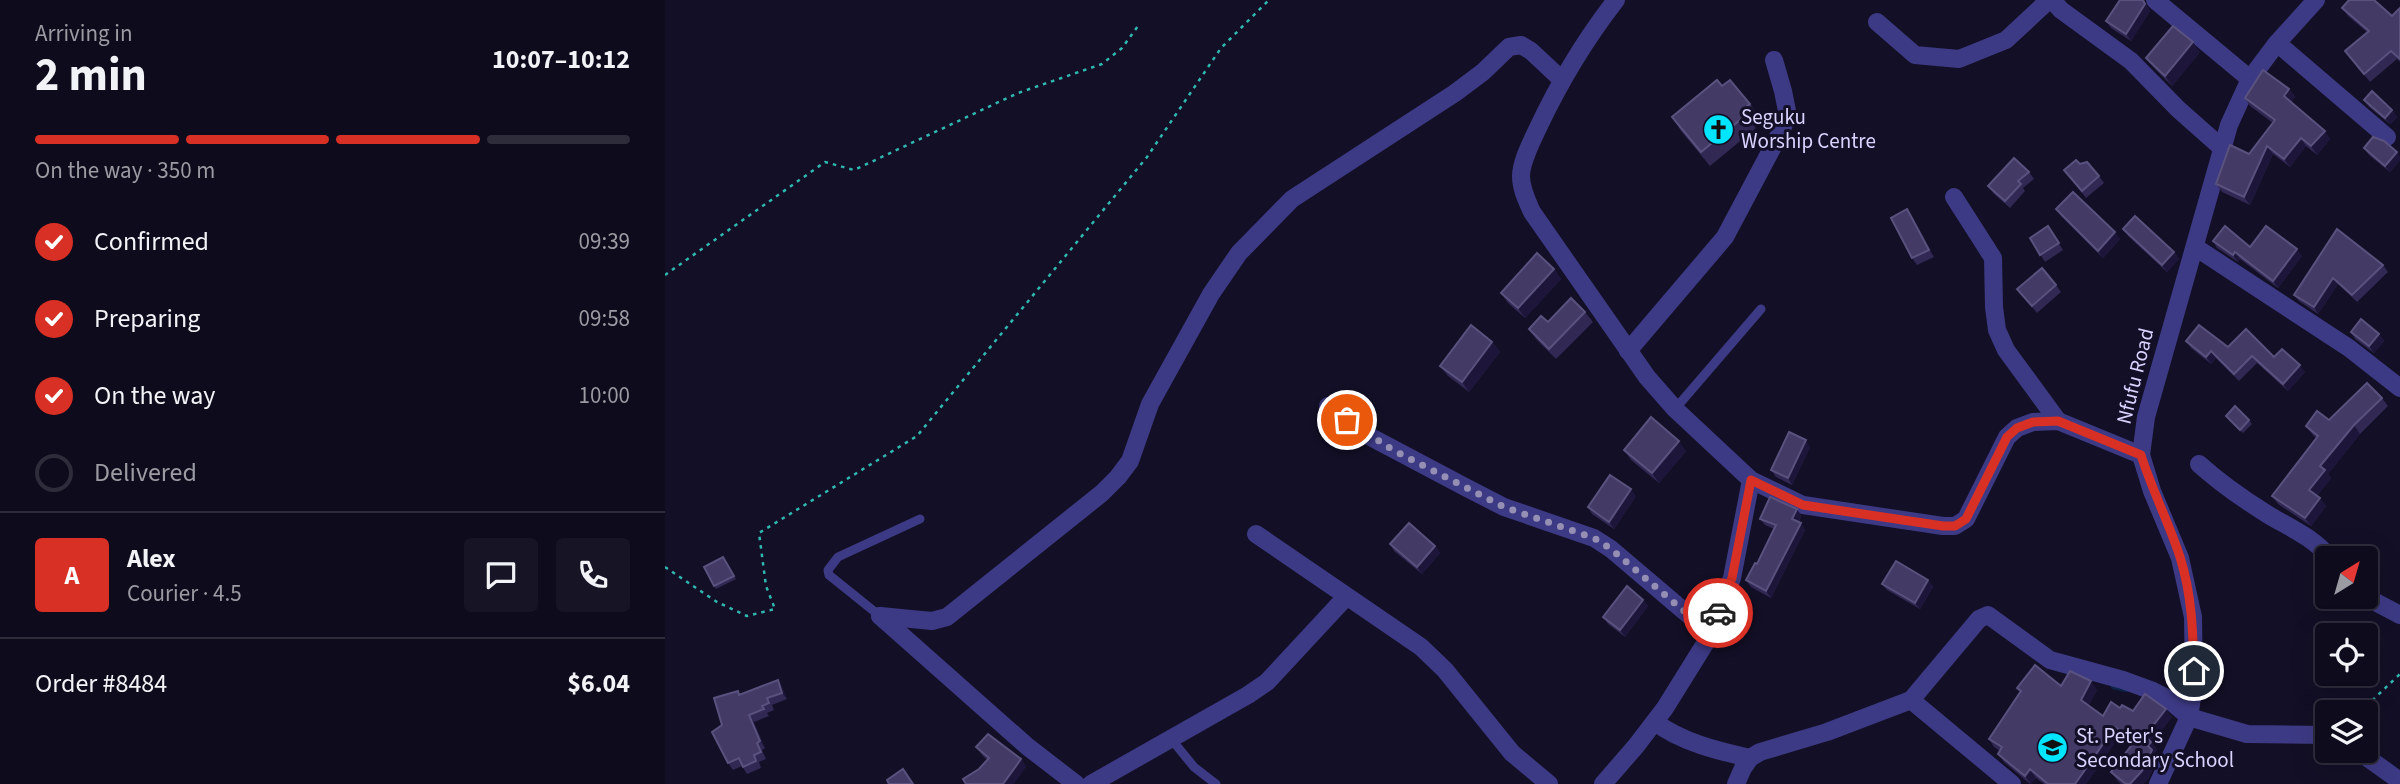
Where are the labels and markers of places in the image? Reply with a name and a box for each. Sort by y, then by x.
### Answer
place label: Seguku Worship Centre [1741,102,1876,156]
church icon: Seguku Worship Centre [1701,112,1735,146]
pin [1317,390,1377,450]
pin [2164,641,2224,701]
place label: St. Peter's Secondary School [2076,721,2234,775]
school or university icon: St. Peter's Secondary School [2036,731,2070,765]

